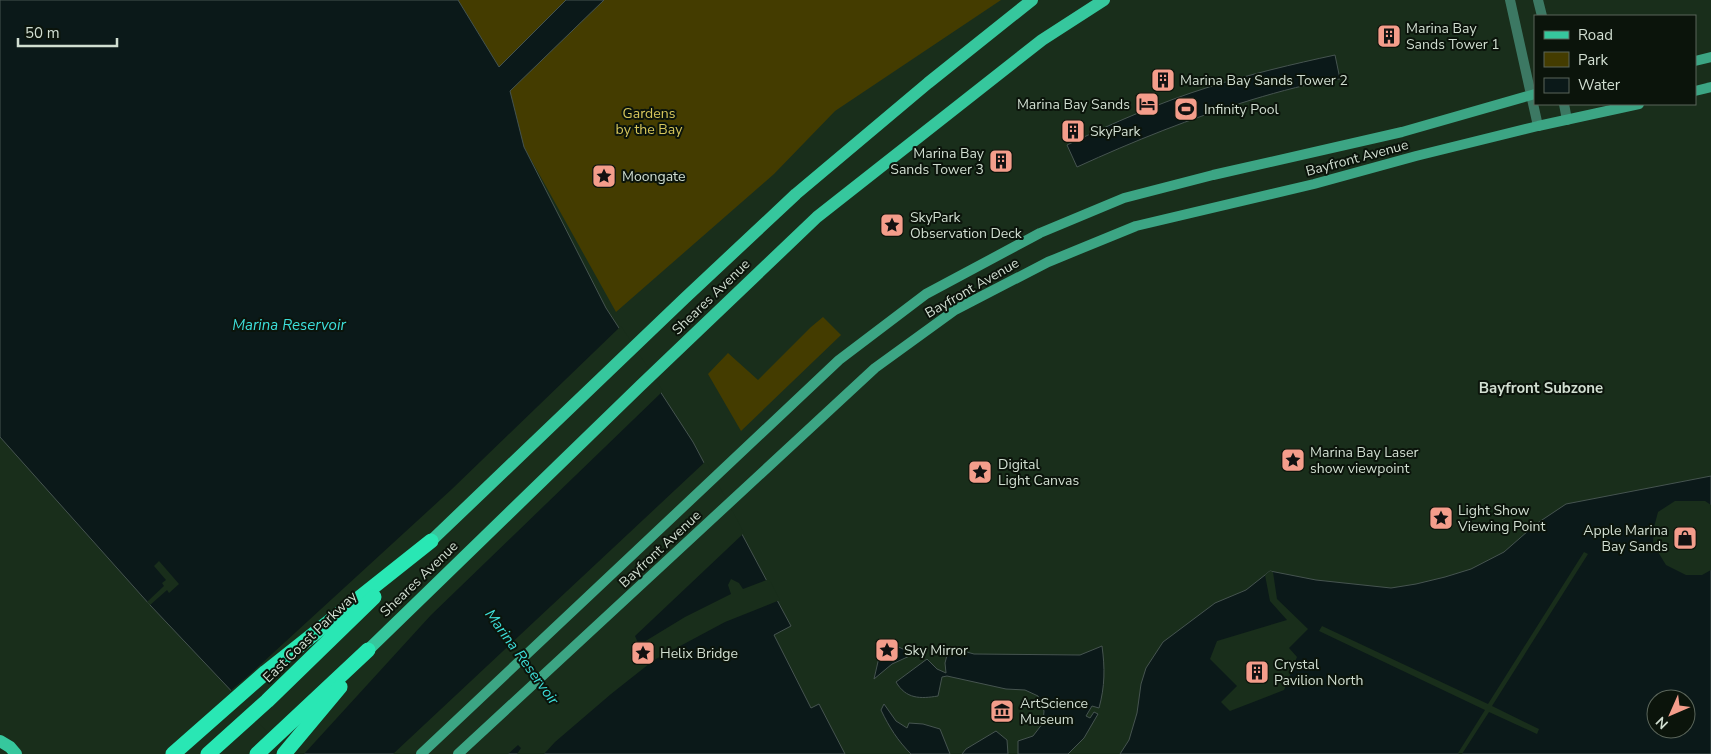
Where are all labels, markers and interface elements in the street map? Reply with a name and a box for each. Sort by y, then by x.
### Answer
scale bar [18,15,116,47]
legend [1534,15,1696,105]
place label: Marina Bay Sands Tower 1 [1406,19,1500,54]
text: 50 m [25,23,60,43]
building icon: Marina Bay Sands Tower 1 [1376,23,1402,49]
text: Road [1578,25,1613,45]
text: Park [1578,50,1608,70]
building icon: Marina Bay Sands Tower 2 [1150,67,1176,93]
place label: Marina Bay Sands Tower 2 [1180,71,1348,90]
text: Water [1578,75,1621,95]
hotel icon: Marina Bay Sands [1134,91,1160,117]
place label: Marina Bay Sands [1017,95,1130,114]
sports icon: Infinity Pool [1173,96,1199,122]
place label: Infinity Pool [1204,100,1279,119]
park label: Gardens by the Bay [616,104,683,139]
building icon: SkyPark [1060,118,1086,144]
place label: SkyPark [1090,122,1142,141]
street label: Bayfront Avenue [1304,135,1410,181]
place label: Marina Bay Sands Tower 3 [890,144,985,179]
building icon: Marina Bay Sands Tower 3 [988,148,1014,174]
place icon: Moongate [591,163,617,189]
place label: Moongate [622,167,685,186]
place label: SkyPark Observation Deck [910,208,1023,243]
place icon: SkyPark Observation Deck [879,212,905,238]
street label: Bayfront Avenue [922,253,1022,323]
street label: Sheares Avenue [668,255,754,339]
water label: Marina Reservoir [232,315,346,335]
district label: Bayfront Subzone [1479,378,1603,398]
place label: Marina Bay Laser show viewpoint [1310,443,1418,478]
place icon: Marina Bay Laser show viewpoint [1280,447,1306,473]
place label: Digital Light Canvas [998,455,1079,490]
place icon: Digital Light Canvas [967,459,993,485]
place label: Light Show Viewing Point [1457,501,1546,536]
place icon: Light Show Viewing Point [1428,505,1454,531]
street label: Bayfront Avenue [615,506,705,592]
place label: Apple Marina Bay Sands [1583,521,1668,556]
shop icon: Apple Marina Bay Sands [1672,525,1698,551]
street label: Sheares Avenue [376,537,462,621]
street label: East Coast Parkway [259,587,362,687]
water label: Marina Reservoir [481,605,564,709]
place icon: Sky Mirror [874,637,900,663]
place icon: Helix Bridge [630,640,656,666]
place label: Sky Mirror [904,641,968,660]
place label: Helix Bridge [660,644,738,663]
place label: Crystal Pavilion North [1274,655,1363,690]
building icon: Crystal Pavilion North [1244,659,1270,685]
north arrow [1646,689,1696,739]
place label: ArtScience Museum [1020,694,1088,729]
museum icon: ArtScience Museum [989,698,1015,724]
text: N [1652,712,1673,733]

